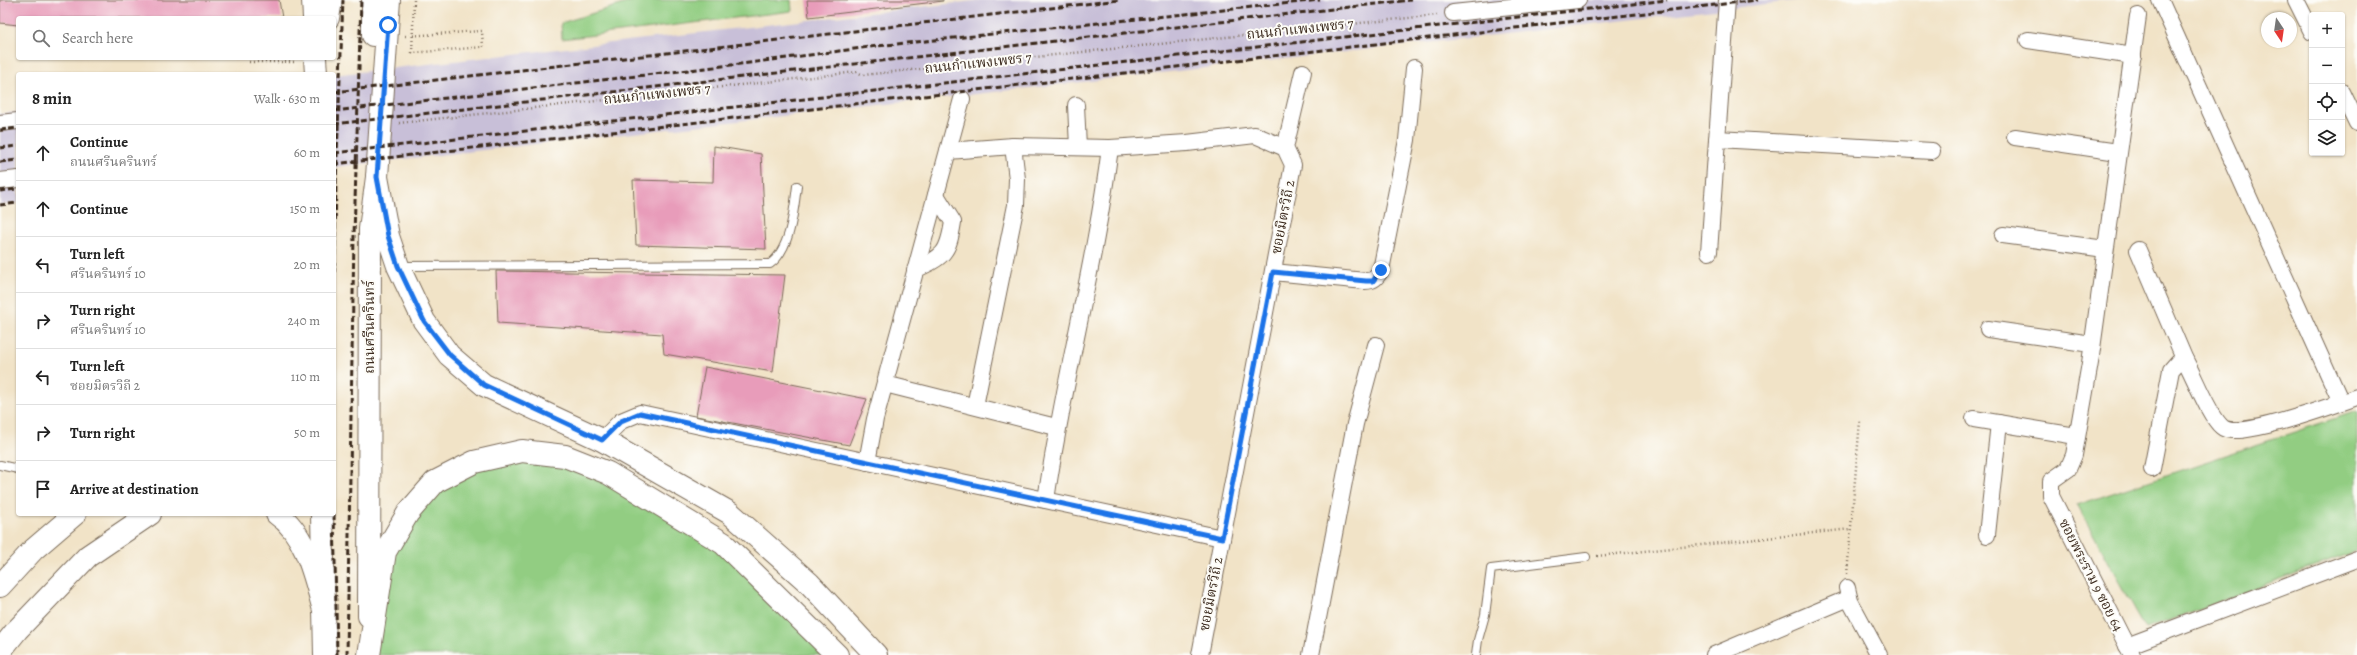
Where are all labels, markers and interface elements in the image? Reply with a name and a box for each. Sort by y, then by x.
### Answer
north arrow [2261,12,2297,48]
map controls [2309,12,2345,156]
button: + [2309,12,2345,48]
street label: ถนนกำแพงเพชร 7 [1246,14,1354,44]
search box [16,16,336,60]
route start [379,16,397,34]
icon: search [30,27,52,49]
text: Search here [62,28,133,48]
street label: ถนนกำแพงเพชร 7 [924,48,1032,78]
button: − [2309,48,2345,84]
street label: ถนนกำแพงเพชร 7 [603,79,711,109]
button: locate [2309,84,2345,120]
text: 8 min [32,87,72,110]
text: Walk · 630 m [254,90,320,107]
button: layers [2309,120,2345,156]
text: Continue [70,132,128,152]
icon: ahead [32,142,54,164]
text: 60 m [294,144,320,161]
text: ถนนศรีนครินทร์ [70,153,157,170]
street label: ซอยมิตรวิถี 2 [1266,178,1300,256]
icon: ahead [32,198,54,220]
text: Continue [70,199,128,219]
text: 150 m [290,200,320,217]
text: Turn left [70,244,125,264]
icon: left [32,254,54,276]
text: 20 m [294,256,320,273]
route end [1372,261,1390,279]
text: ศรีนครินทร์ 10 [70,265,146,282]
street label: ถนนศรีนครินทร์ [360,280,379,374]
text: Turn right [70,300,135,320]
icon: right [32,310,54,332]
text: 240 m [288,312,320,329]
text: ศรีนครินทร์ 10 [70,321,146,338]
text: Turn left [70,356,125,376]
icon: left [32,366,54,388]
text: 110 m [291,368,320,385]
text: ซอยมิตรวิถี 2 [70,377,140,394]
icon: right [32,422,54,444]
text: Turn right [70,423,135,443]
text: 50 m [294,424,320,441]
icon: arrive [32,478,54,500]
text: Arrive at destination [70,479,199,499]
street label: ซอยพระราม 9 ซอย 64 [2054,515,2128,635]
street label: ซอยมิตรวิถี 2 [1194,555,1228,633]

